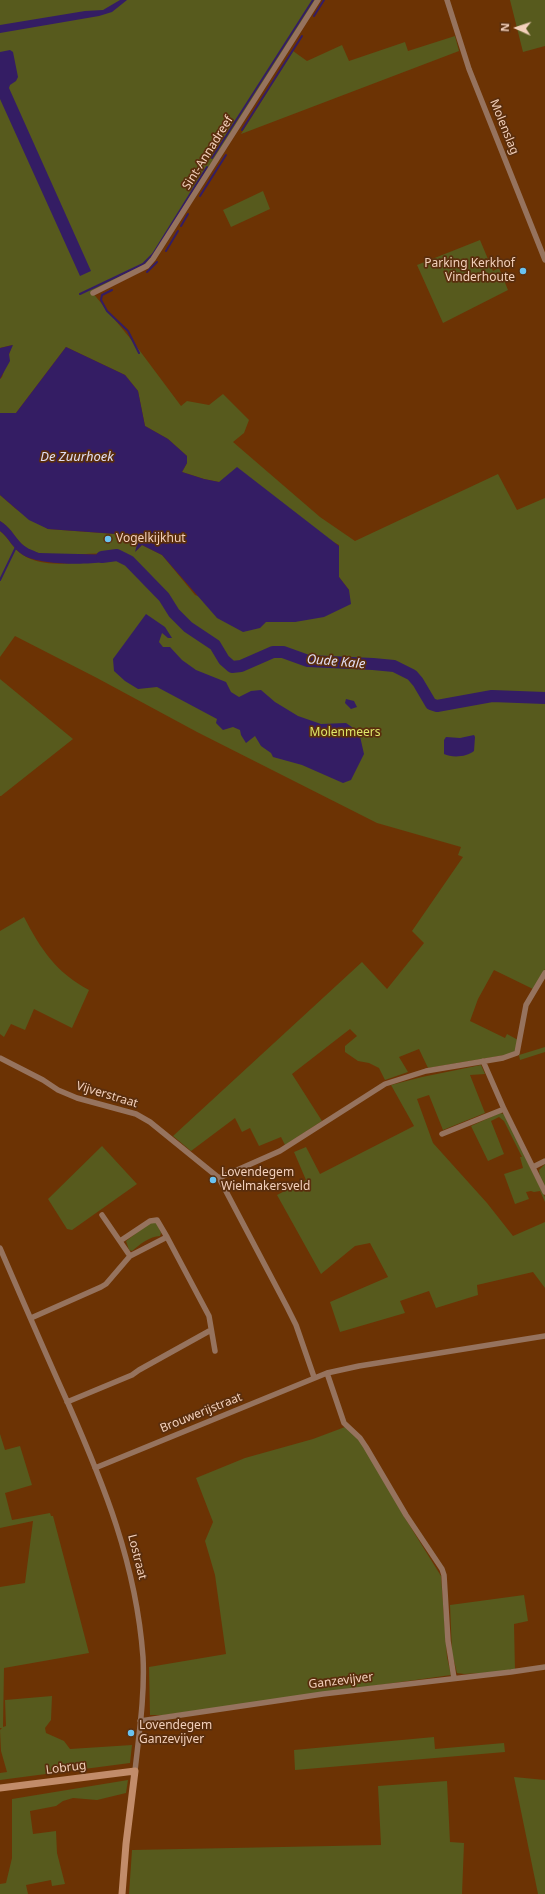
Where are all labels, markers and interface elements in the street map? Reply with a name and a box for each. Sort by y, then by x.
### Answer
north arrow [497,8,537,48]
text: N [497,22,512,32]
street label: Molenslag [486,97,522,157]
street label: Sint-Annadreef [180,113,236,193]
place label: Parking Kerkhof Vinderhoute [424,257,515,285]
marker: Parking Kerkhof Vinderhoute [518,266,528,276]
water label: De Zuurhoek [40,449,114,465]
place label: Vogelkijkhut [116,532,186,546]
marker: Vogelkijkhut [103,534,113,544]
water label: Oude Kale [306,652,366,672]
park label: Molenmeers [310,726,380,740]
street label: Vijverstraat [74,1079,140,1111]
place label: Lovendegem Wielmakersveld [221,1166,310,1194]
marker: Lovendegem Wielmakersveld [208,1175,218,1185]
street label: Brouwerijstraat [158,1390,244,1436]
street label: Lostraat [124,1533,150,1581]
street label: Ganzevijver [308,1670,374,1692]
place label: Lovendegem Ganzevijver [139,1719,212,1747]
marker: Lovendegem Ganzevijver [126,1728,136,1738]
street label: Lobrug [45,1758,87,1778]

